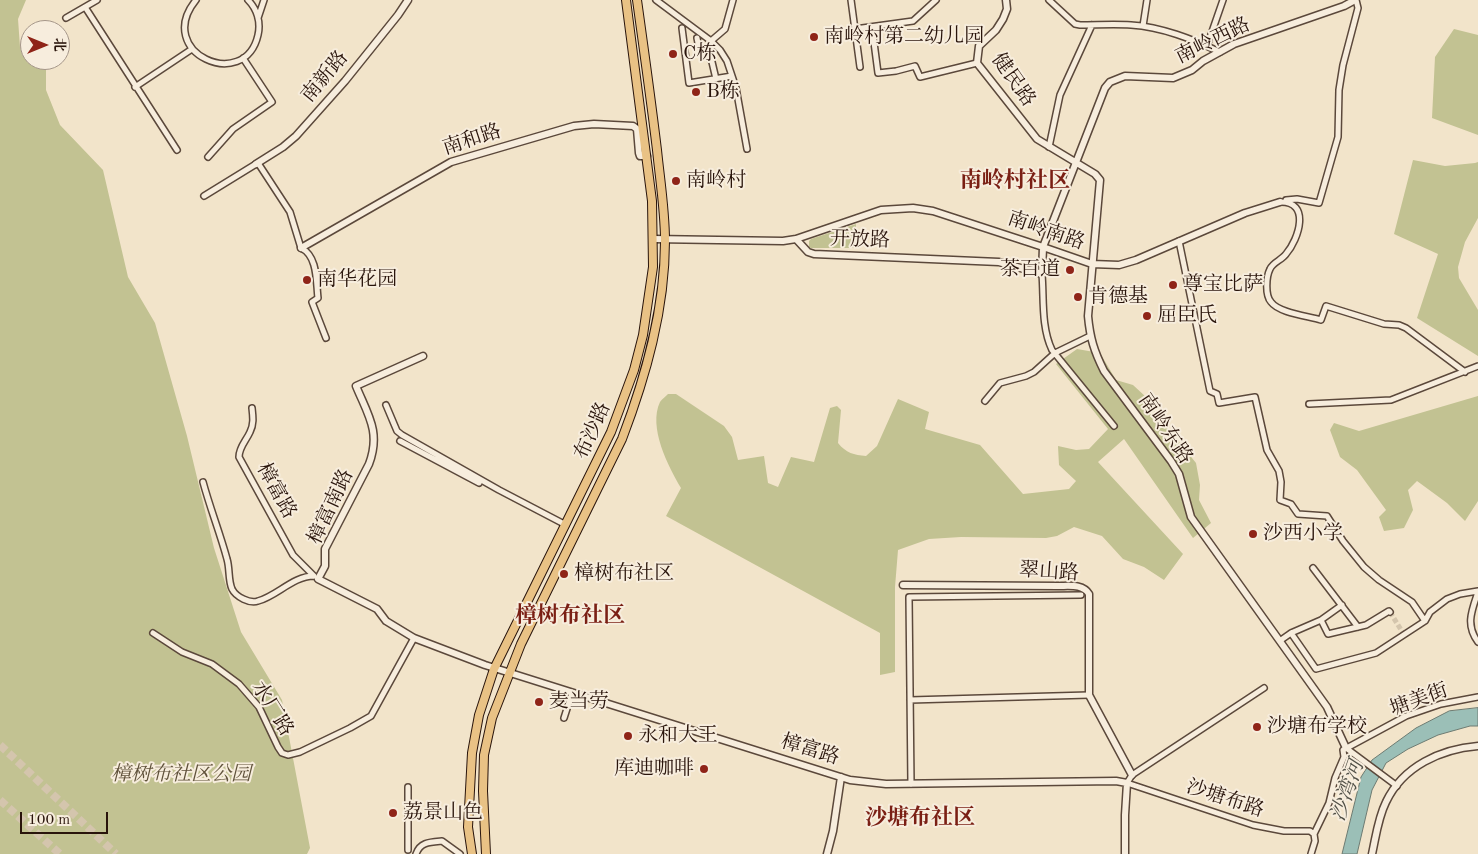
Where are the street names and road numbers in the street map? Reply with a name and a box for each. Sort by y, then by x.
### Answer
street label: 南岭西路 [1172,13,1254,69]
street label: 南新路 [297,46,353,108]
street label: 健民路 [986,49,1040,111]
street label: 南和路 [440,119,504,161]
street label: 南岭南路 [1004,207,1088,255]
street label: 开放路 [830,227,890,253]
street label: 南岭东路 [1133,389,1197,469]
street label: 布沙路 [570,399,616,463]
street label: 樟富路 [251,459,301,523]
street label: 樟富南路 [303,466,359,548]
street label: 翠山路 [1018,558,1080,586]
street label: 水厂路 [246,677,298,741]
street label: 塘美街 [1387,678,1451,722]
street label: 樟富路 [778,730,842,770]
street label: 沙塘布路 [1183,775,1267,823]

